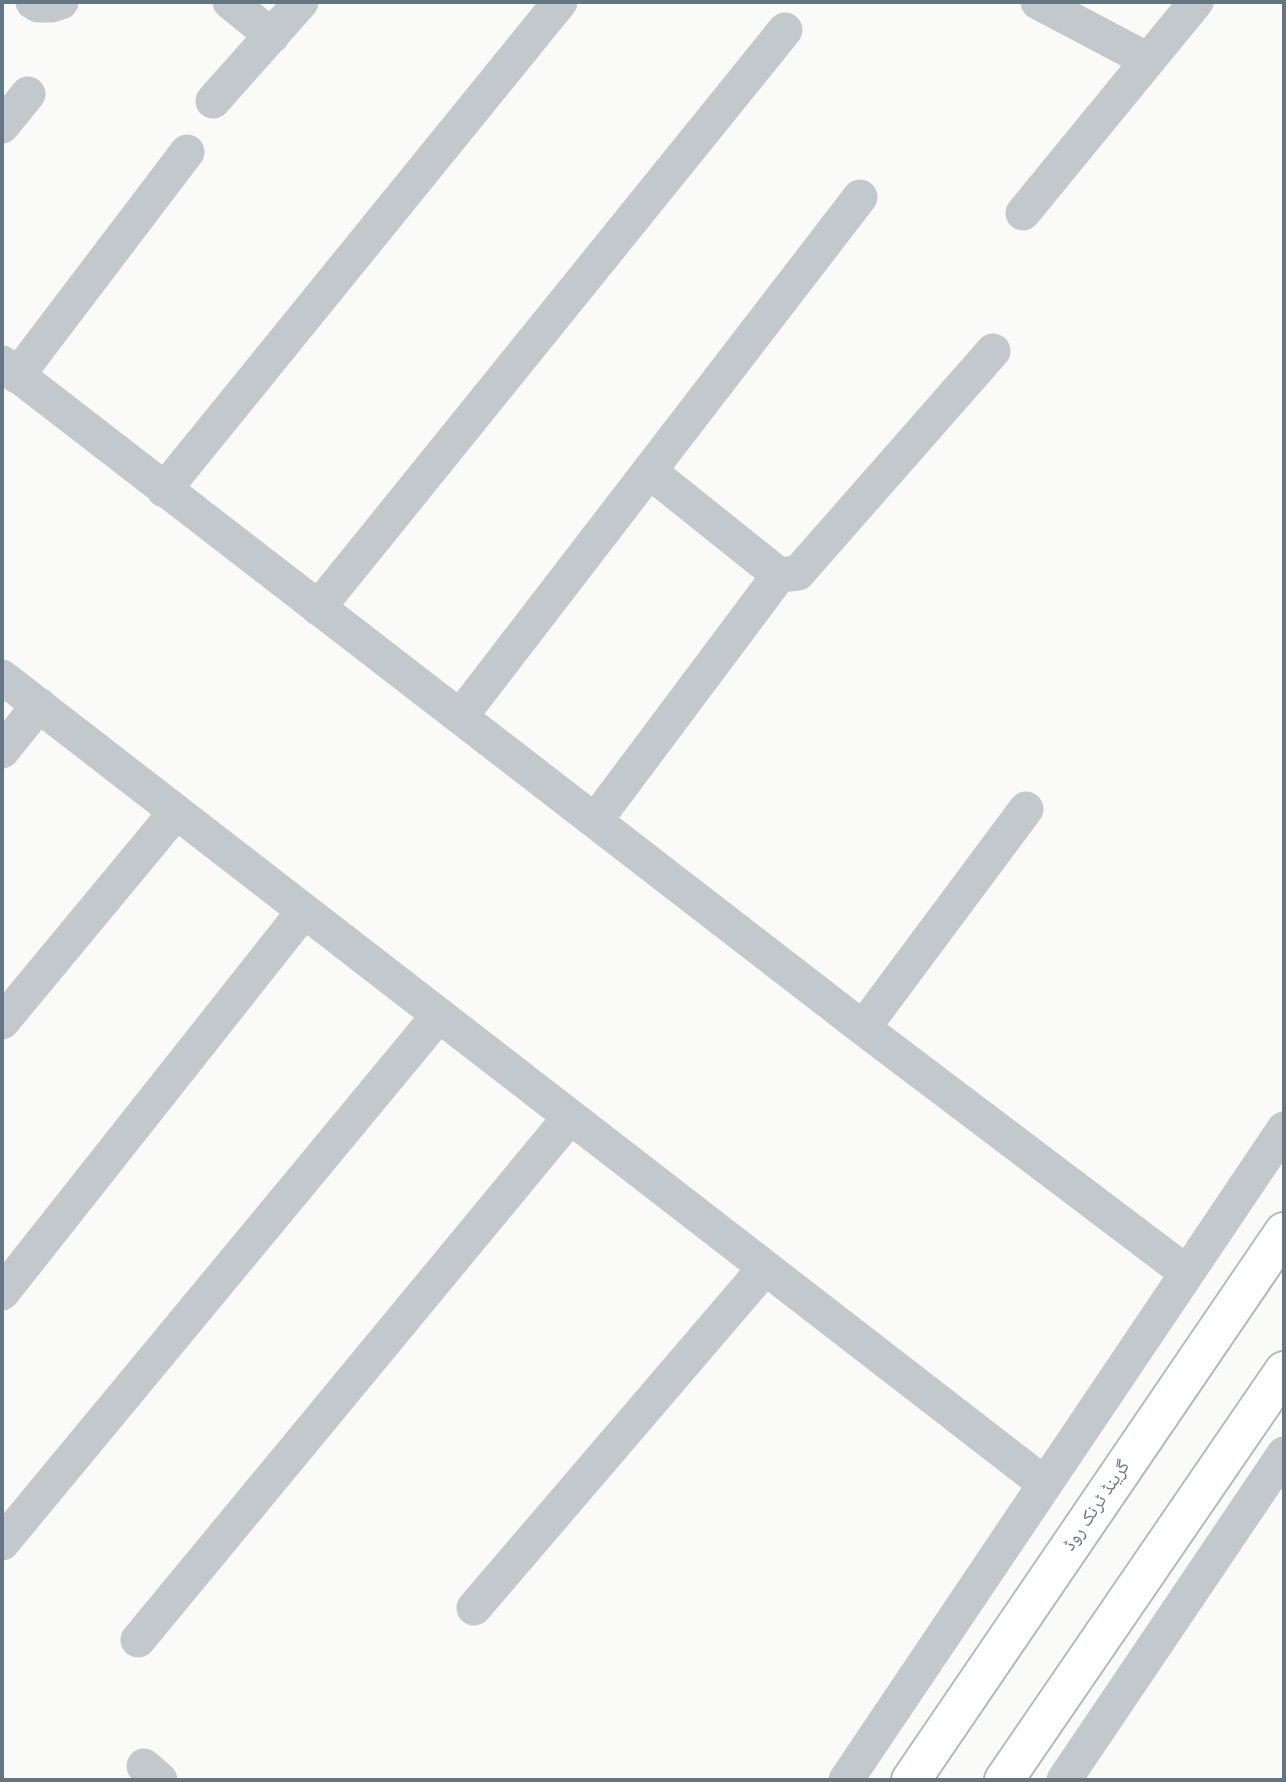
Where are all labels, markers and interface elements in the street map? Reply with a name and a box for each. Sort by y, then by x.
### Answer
street label: گرینڈ ٹرنک روڈ [1058,1456,1136,1556]

